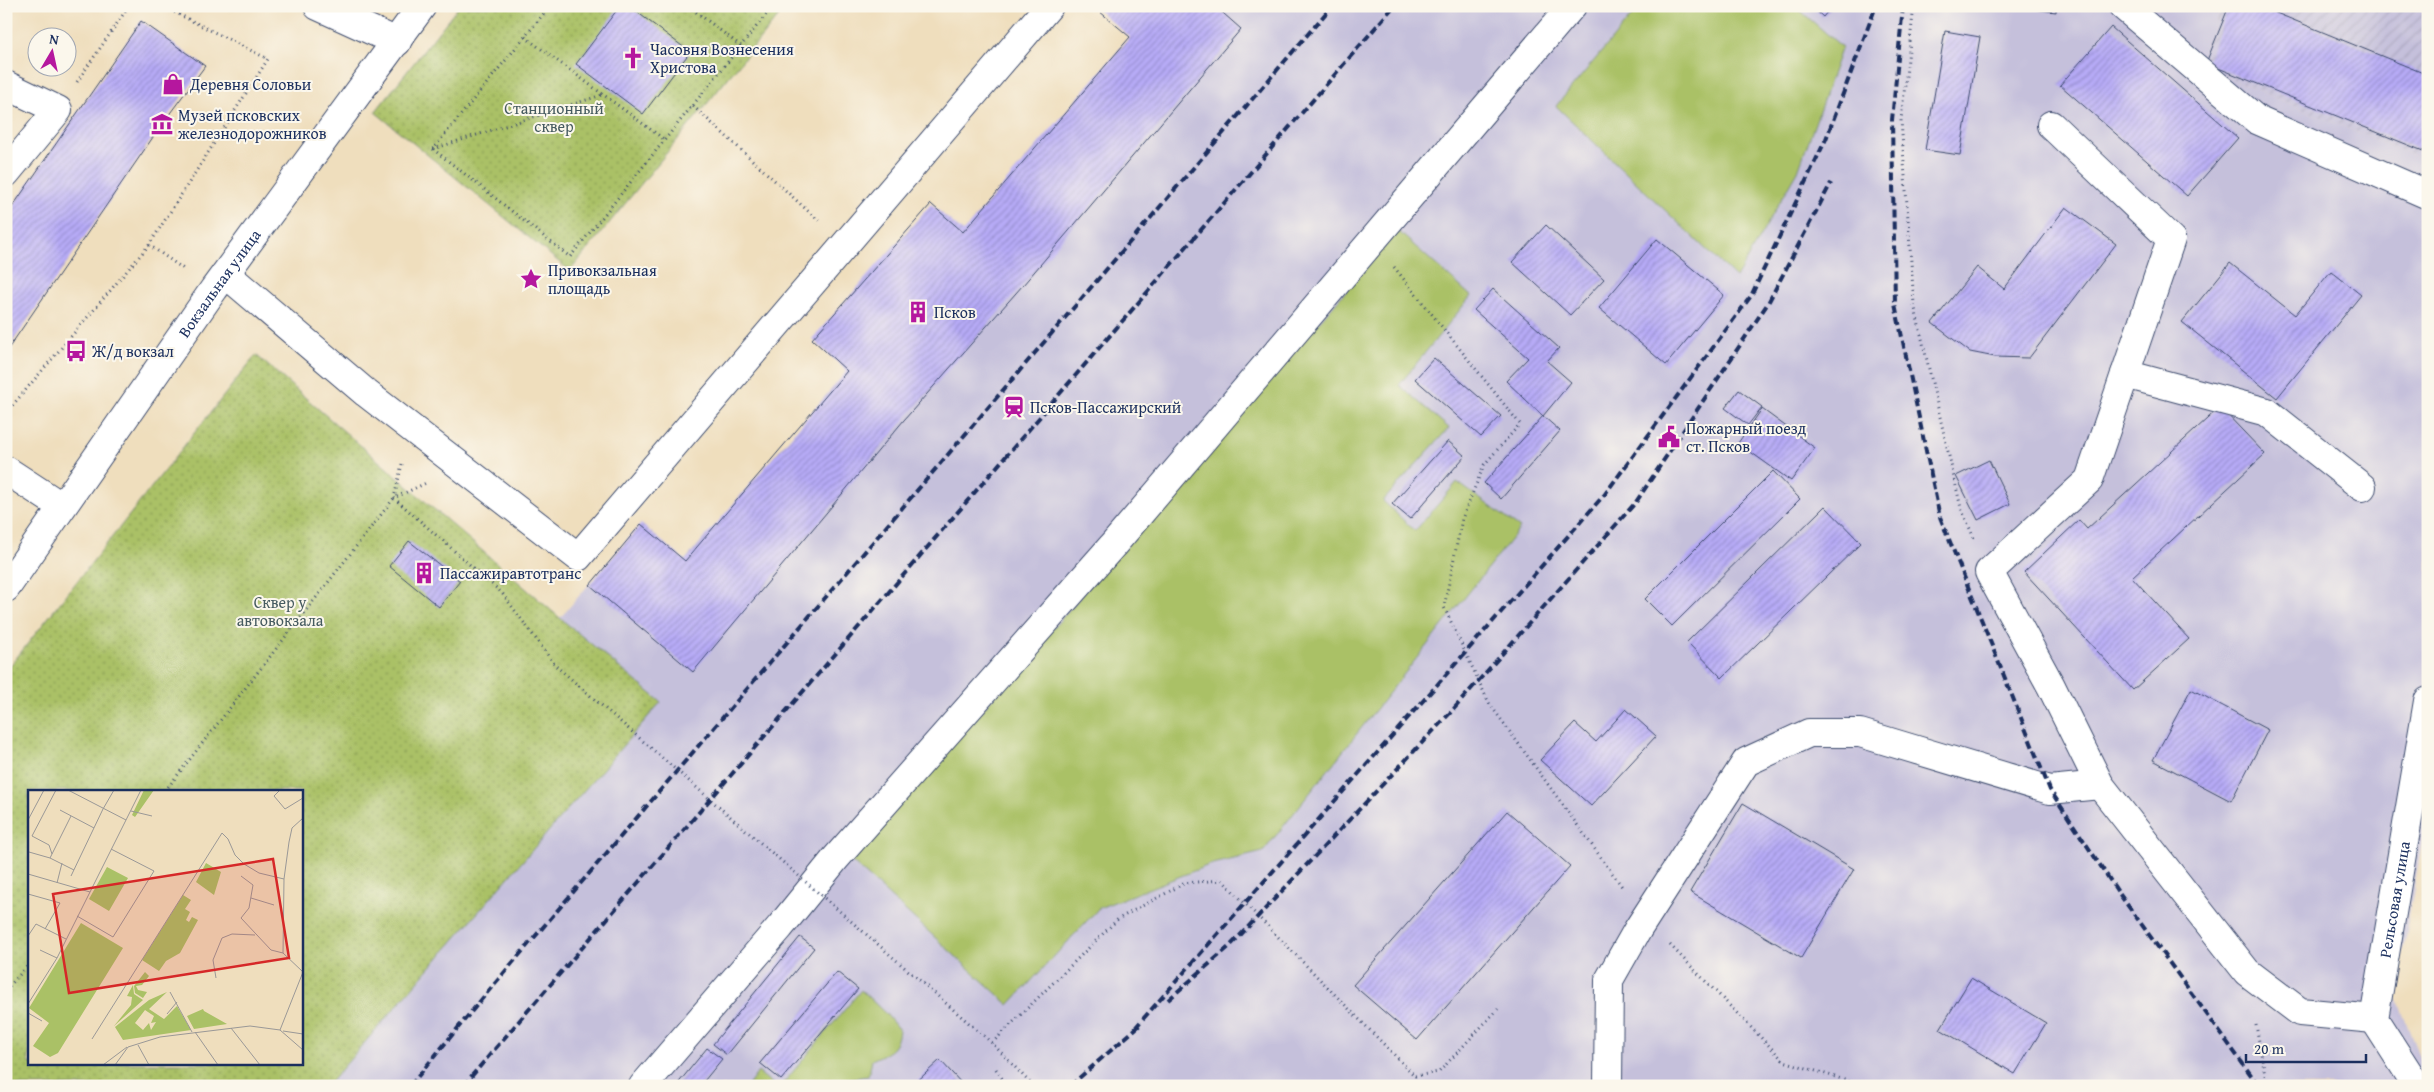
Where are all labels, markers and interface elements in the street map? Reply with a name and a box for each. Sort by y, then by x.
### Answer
north arrow [28,28,78,78]
text: N [48,29,61,50]
place label: Часовня Вознесения Христова [650,37,794,79]
church icon: Часовня Вознесения Христова [620,45,646,71]
shop icon: Деревня Соловьи [160,71,186,97]
place label: Деревня Соловьи [189,72,312,96]
park label: Станционный сквер [504,96,604,138]
place label: Музей псковских железнодорожников [178,103,327,145]
museum icon: Музей псковских железнодорожников [149,111,175,137]
street label: Вокзальная улица [172,224,266,342]
place label: Привокзальная площадь [548,258,657,300]
place icon: Привокзальная площадь [518,266,544,292]
building icon: Псков [905,299,931,325]
place label: Псков [934,300,976,324]
bus stop icon: Ж/д вокзал [63,338,89,364]
place label: Ж/д вокзал [91,339,174,363]
station icon: Псков-Пассажирский [1001,394,1027,420]
place label: Псков-Пассажирский [1030,395,1182,419]
place label: Пожарный поезд ст. Псков [1686,416,1807,458]
public building icon: Пожарный поезд ст. Псков [1656,424,1682,450]
building icon: Пассажиравтотранс [411,560,437,586]
place label: Пассажиравтотранс [440,561,581,585]
park label: Сквер у автовокзала [237,590,324,632]
inset map [28,790,302,1064]
street label: Рельсовая улица [2373,839,2416,960]
scale bar [2246,1032,2366,1064]
text: 20 m [2254,1038,2285,1059]

